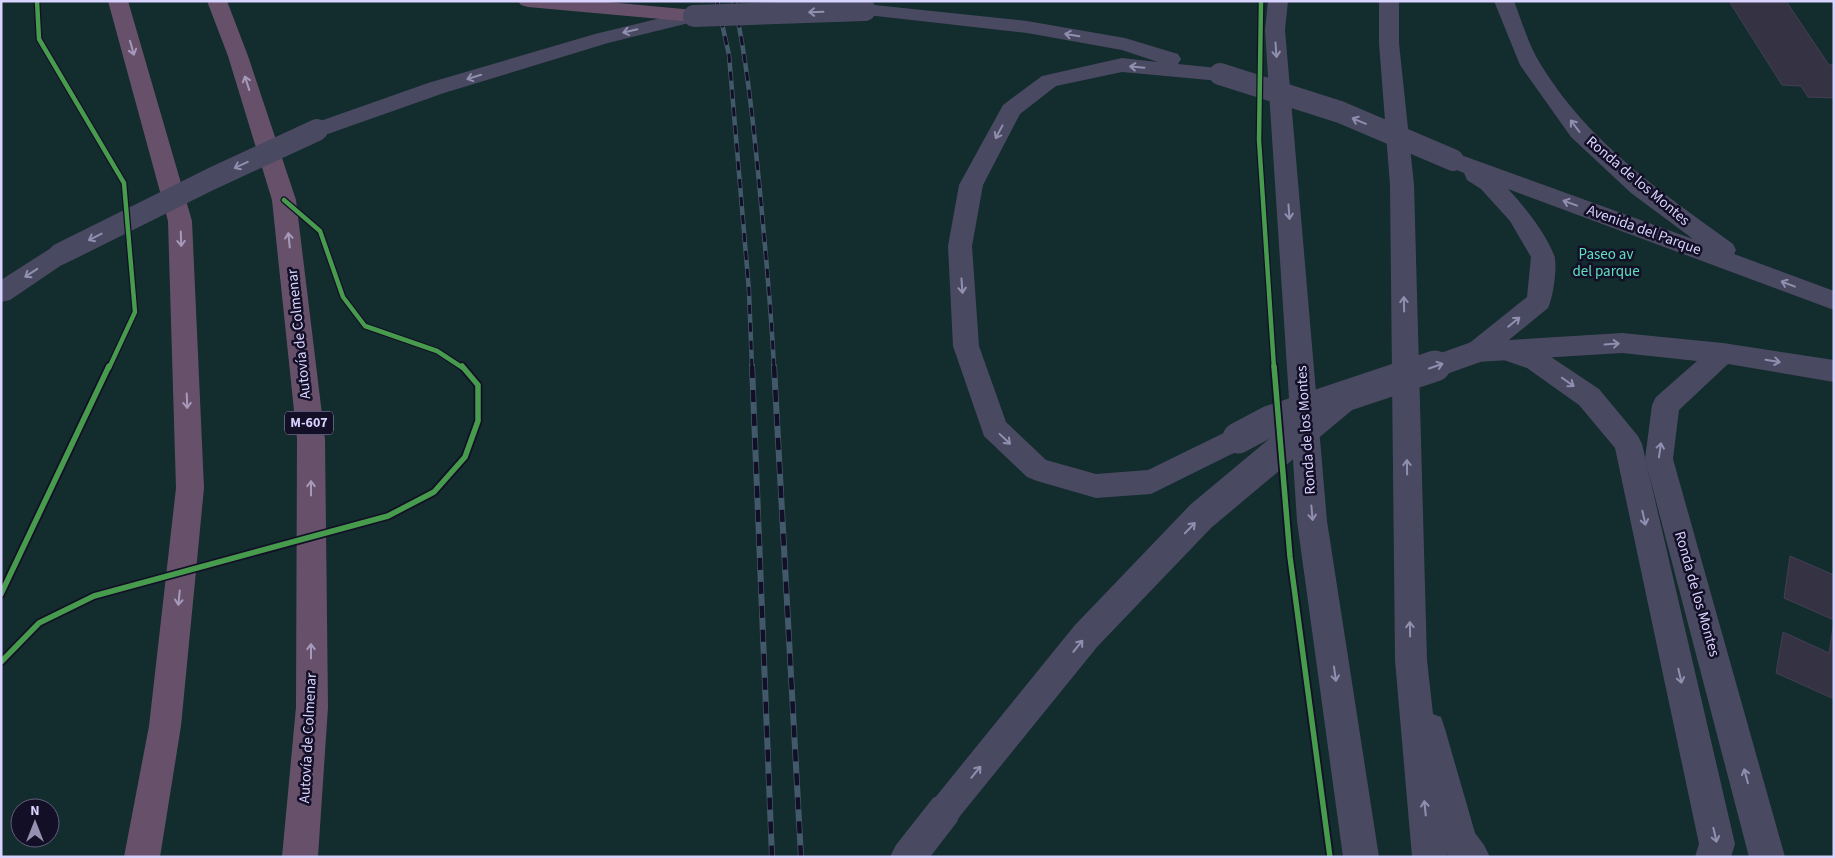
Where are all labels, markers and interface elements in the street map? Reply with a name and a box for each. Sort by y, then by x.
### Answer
one-way arrow [808,7,824,17]
one-way arrow [622,27,638,36]
one-way arrow [1065,29,1081,39]
one-way arrow [128,40,138,56]
one-way arrow [1272,41,1281,57]
one-way arrow [1129,62,1145,71]
one-way arrow [466,72,482,82]
one-way arrow [242,75,252,91]
one-way arrow [1352,115,1367,124]
one-way arrow [1569,120,1580,133]
one-way arrow [994,124,1003,139]
street label: Ronda de los Montes [1582,131,1694,231]
one-way arrow [234,161,249,170]
one-way arrow [1563,197,1579,207]
street label: Avenida del Parque [1584,200,1704,260]
one-way arrow [1284,203,1294,219]
one-way arrow [176,231,185,247]
one-way arrow [284,232,294,248]
one-way arrow [88,233,103,242]
park label: Paseo av del parque [1572,244,1640,282]
street label: Autovía de Colmenar [282,267,316,400]
one-way arrow [24,269,38,279]
one-way arrow [958,278,967,294]
one-way arrow [1781,279,1796,288]
one-way arrow [1399,296,1409,312]
one-way arrow [1507,316,1520,327]
one-way arrow [1604,339,1620,349]
one-way arrow [1765,356,1781,366]
one-way arrow [1428,361,1444,370]
street label: Ronda de los Montes [1291,365,1321,495]
one-way arrow [1561,377,1575,387]
one-way arrow [182,393,192,409]
road number: M-607 [285,412,333,434]
one-way arrow [999,433,1012,445]
one-way arrow [1655,442,1665,458]
one-way arrow [1402,459,1412,475]
one-way arrow [306,481,316,497]
one-way arrow [1307,505,1317,521]
one-way arrow [1640,509,1649,525]
one-way arrow [1184,521,1196,534]
street label: Ronda de los Montes [1669,529,1725,659]
one-way arrow [174,590,184,606]
one-way arrow [1405,621,1415,638]
one-way arrow [1073,639,1084,652]
one-way arrow [307,643,316,659]
one-way arrow [1330,666,1340,682]
one-way arrow [1676,668,1685,684]
street label: Autovía de Colmenar [294,671,322,804]
one-way arrow [970,766,981,779]
one-way arrow [1741,768,1750,784]
north arrow [10,798,60,848]
text: N [30,801,40,821]
one-way arrow [1420,801,1430,817]
one-way arrow [1711,826,1721,842]

